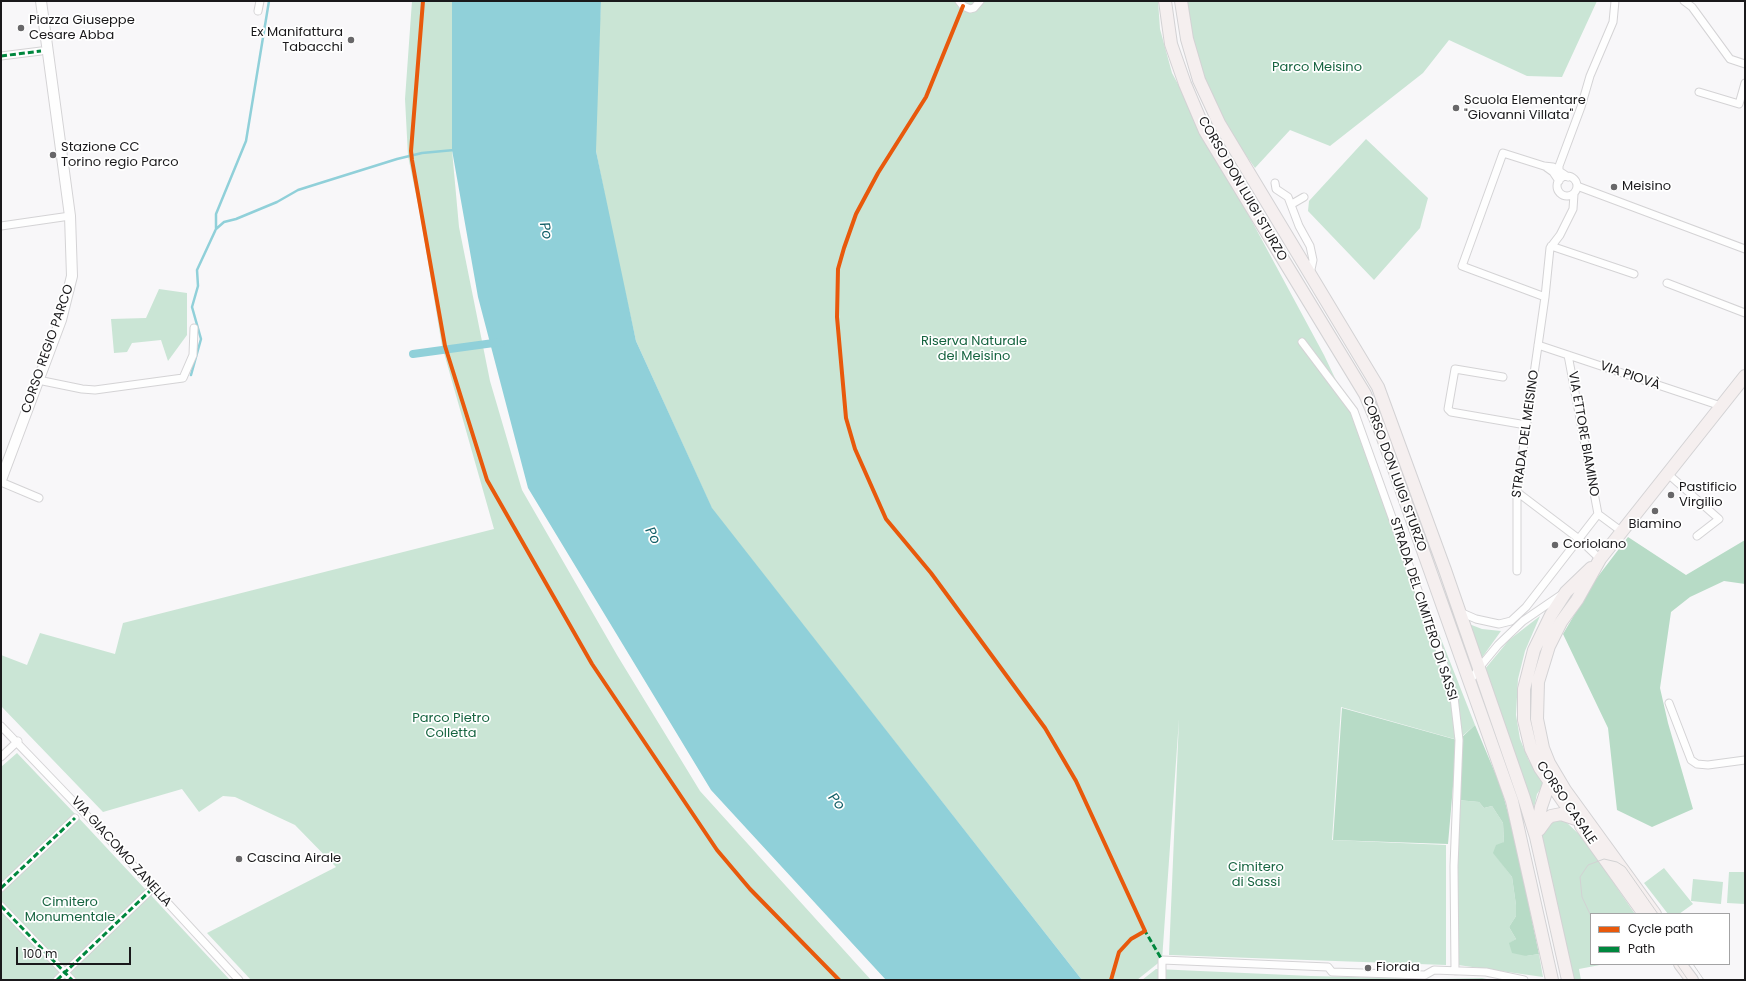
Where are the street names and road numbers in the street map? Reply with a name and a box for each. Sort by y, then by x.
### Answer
street label: CORSO DON LUIGI STURZO [1194,114,1290,264]
street label: CORSO REGIO PARCO [19,282,77,416]
street label: VIA PIOVÀ [1598,358,1662,394]
street label: STRADA DEL MEISINO [1509,369,1543,499]
street label: VIA ETTORE BIAMINO [1564,370,1602,498]
street label: CORSO DON LUIGI STURZO [1359,394,1429,554]
street label: STRADA DEL CIMITERO DI SASSI [1386,516,1460,702]
street label: CORSO CASALE [1532,758,1600,848]
street label: VIA GIACOMO ZANELLA [67,794,175,910]

